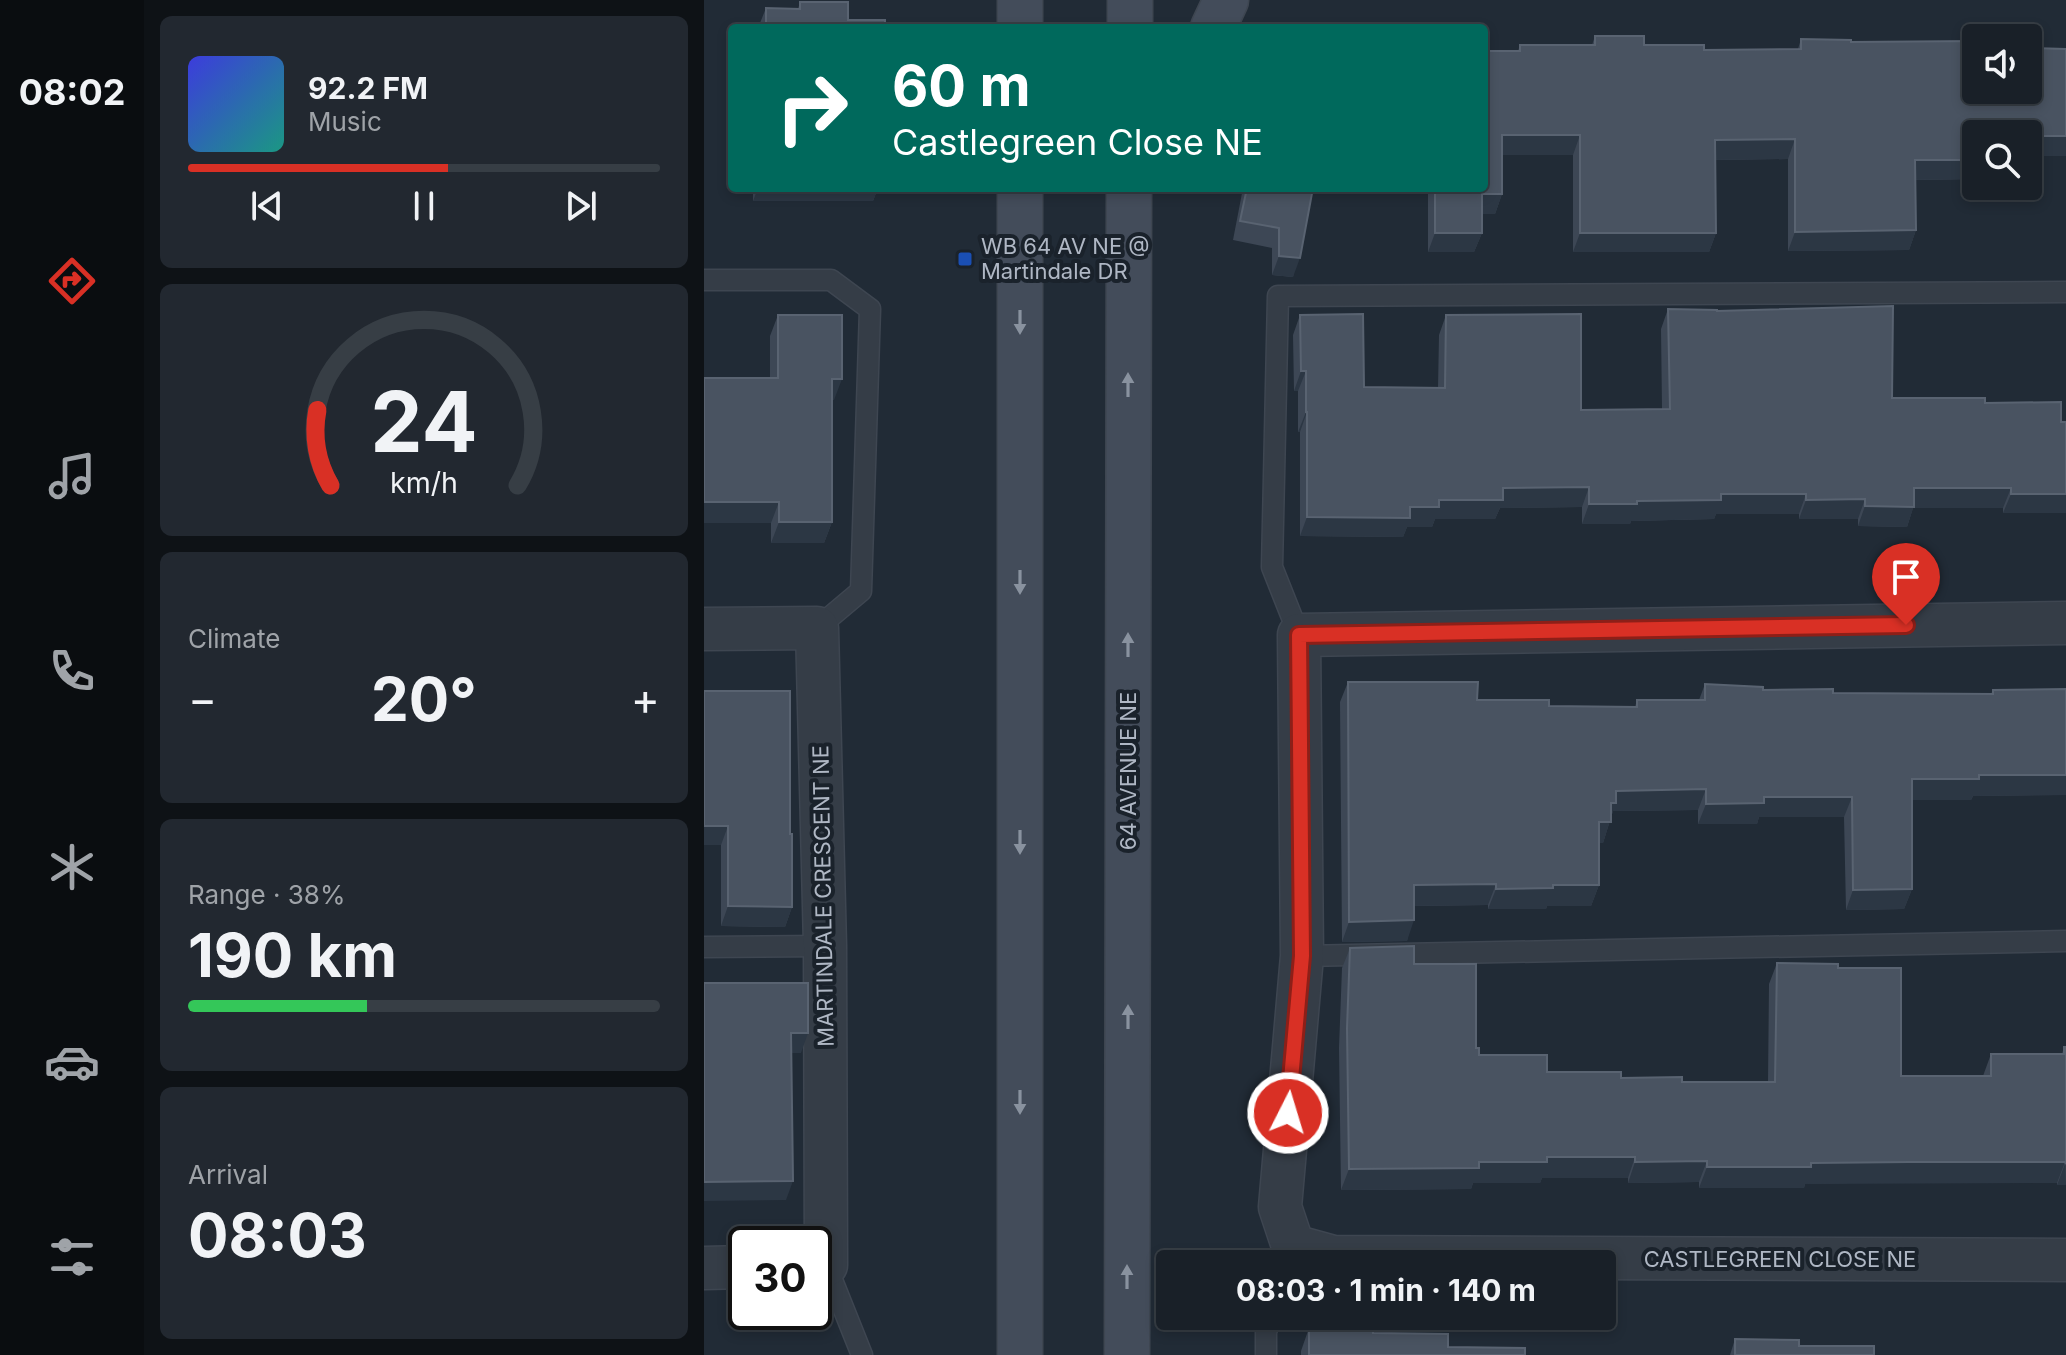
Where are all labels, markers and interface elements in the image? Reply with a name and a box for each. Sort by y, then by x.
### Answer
map controls [1962,24,2042,200]
button: sound [1962,24,2042,104]
text: 60 m [892,52,1031,120]
icon: right [760,56,864,160]
text: 08:02 [19,70,125,114]
text: 92.2 FM [308,70,428,106]
text: Music [308,106,382,137]
text: Castlegreen Close NE [892,120,1263,164]
button: search [1962,120,2042,200]
icon: previous [245,184,289,228]
icon: pause [402,184,446,228]
icon: next [559,184,603,228]
place label: WB 64 AV NE @ Martindale DR [981,233,1150,284]
marker: WB 64 AV NE @ Martindale DR [956,250,974,268]
icon: directions [44,253,100,309]
one-way arrow [1014,310,1026,335]
text: 24 [370,370,478,471]
one-way arrow [1122,372,1134,397]
icon: music [44,448,100,504]
text: km/h [390,465,458,500]
pin [1872,543,1940,625]
icon: arrive [1884,555,1928,599]
one-way arrow [1014,570,1026,595]
text: Climate [188,623,280,654]
one-way arrow [1122,632,1134,657]
icon: phone [44,643,100,699]
text: 20° [371,663,477,735]
text: − [188,672,217,726]
text: + [631,672,660,726]
street label: 64 AVENUE NE [1115,692,1141,850]
street label: MARTINDALE CRESCENT NE [807,745,839,1047]
one-way arrow [1014,830,1026,855]
icon: climate [44,839,100,895]
text: Range · 38% [188,879,345,910]
text: 190 km [188,919,397,991]
one-way arrow [1122,1004,1134,1029]
icon: car [44,1034,100,1090]
position arrow [1246,1071,1330,1155]
one-way arrow [1014,1090,1026,1115]
text: Arrival [188,1159,268,1190]
text: 08:03 [188,1199,367,1271]
speed limit sign: 30 [728,1226,832,1330]
icon: filters [44,1229,100,1285]
street label: CASTLEGREEN CLOSE NE [1644,1246,1916,1272]
one-way arrow [1121,1264,1133,1289]
text: 08:03 · 1 min · 140 m [1236,1272,1536,1308]

